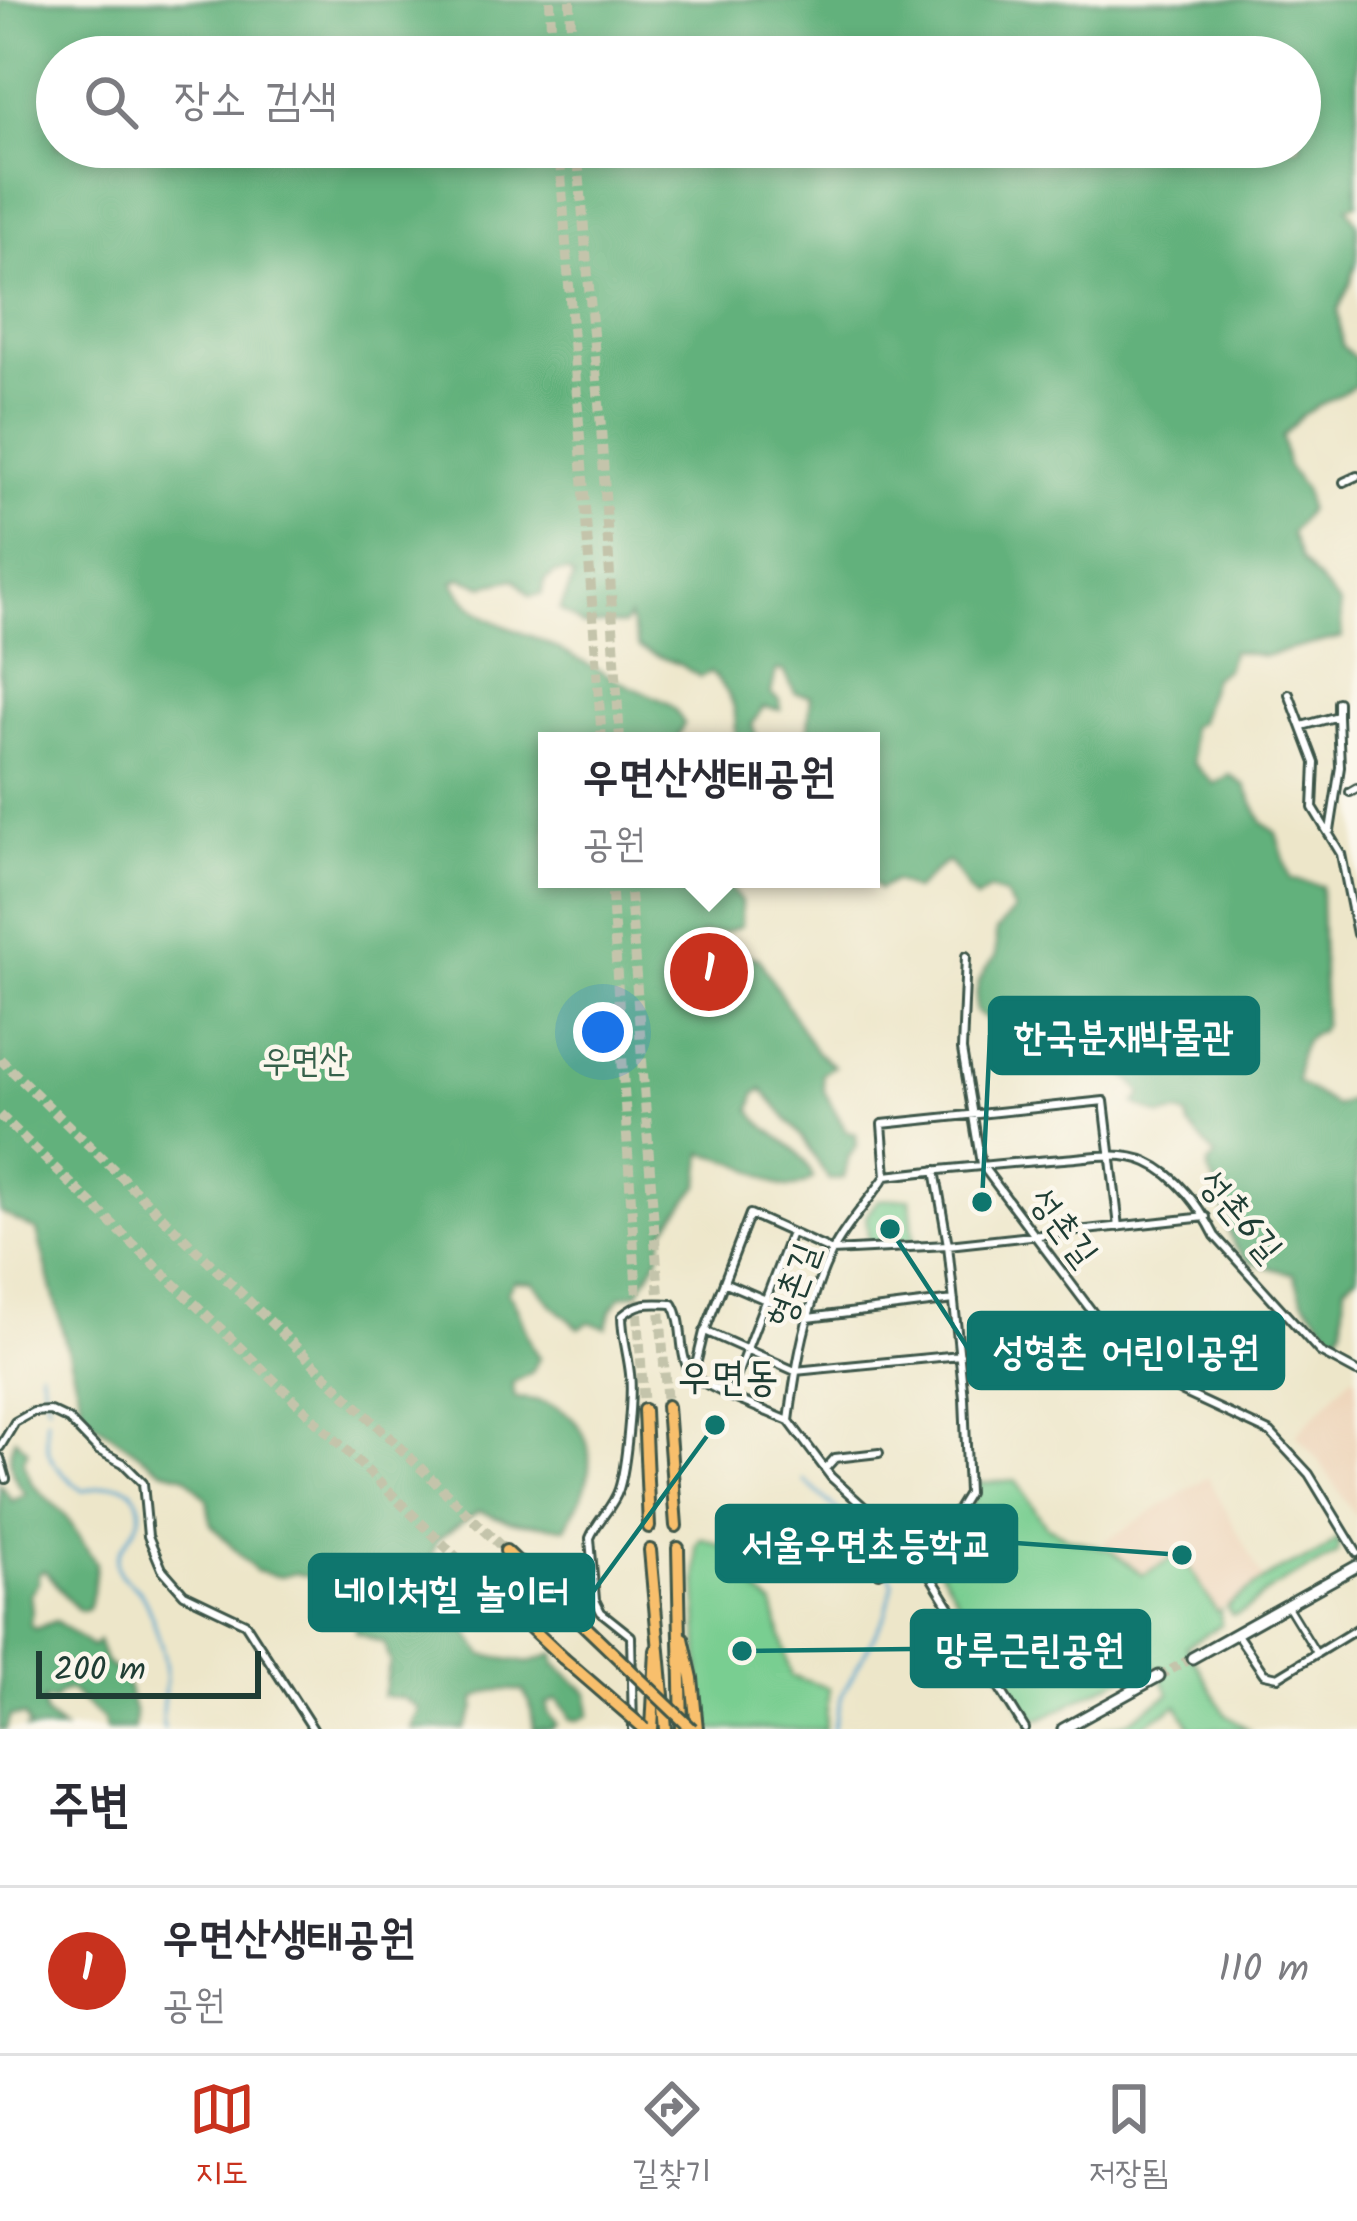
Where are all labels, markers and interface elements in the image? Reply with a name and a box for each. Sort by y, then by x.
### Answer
search box [36,36,1321,168]
text: 장소 검색 [174,66,337,138]
icon: search [78,69,144,135]
popup [538,732,880,888]
text: 우면산생태공원 [582,743,836,815]
text: 공원 [582,815,645,877]
pin: 1 [670,927,748,1017]
callout: 한국분재박물관 [990,998,1258,1073]
your location [573,1002,633,1062]
text: 한국분재박물관 [1013,1008,1234,1070]
park label: 우면산 [262,1034,348,1091]
street label: 성촌6길 [1183,1158,1295,1276]
street label: 성촌길 [1013,1176,1111,1280]
street label: 형촌길 [753,1235,837,1337]
callout: 성형촌 어린이공원 [969,1313,1283,1388]
text: 성형촌 어린이공원 [993,1323,1259,1385]
district label: 우면동 [677,1345,779,1412]
callout: 서울우면초등학교 [717,1506,1016,1581]
text: 서울우면초등학교 [741,1516,993,1578]
callout: 네이처힐 놀이터 [310,1555,593,1630]
text: 네이처힐 놀이터 [335,1565,569,1627]
callout: 망루근린공원 [912,1611,1149,1686]
text: 망루근린공원 [936,1621,1124,1683]
scale bar [36,1645,261,1698]
text: 200 m [54,1645,146,1698]
text: 주변 [48,1767,130,1848]
text: 우면산생태공원 [162,1904,415,1976]
text: 1 [81,1940,93,2002]
text: 110 m [1218,1940,1309,2002]
text: 공원 [162,1976,225,2038]
tab: 지도 [189,2076,255,2201]
tab: 길찾기 [632,2076,712,2201]
tab: 저장됨 [1089,2076,1168,2201]

